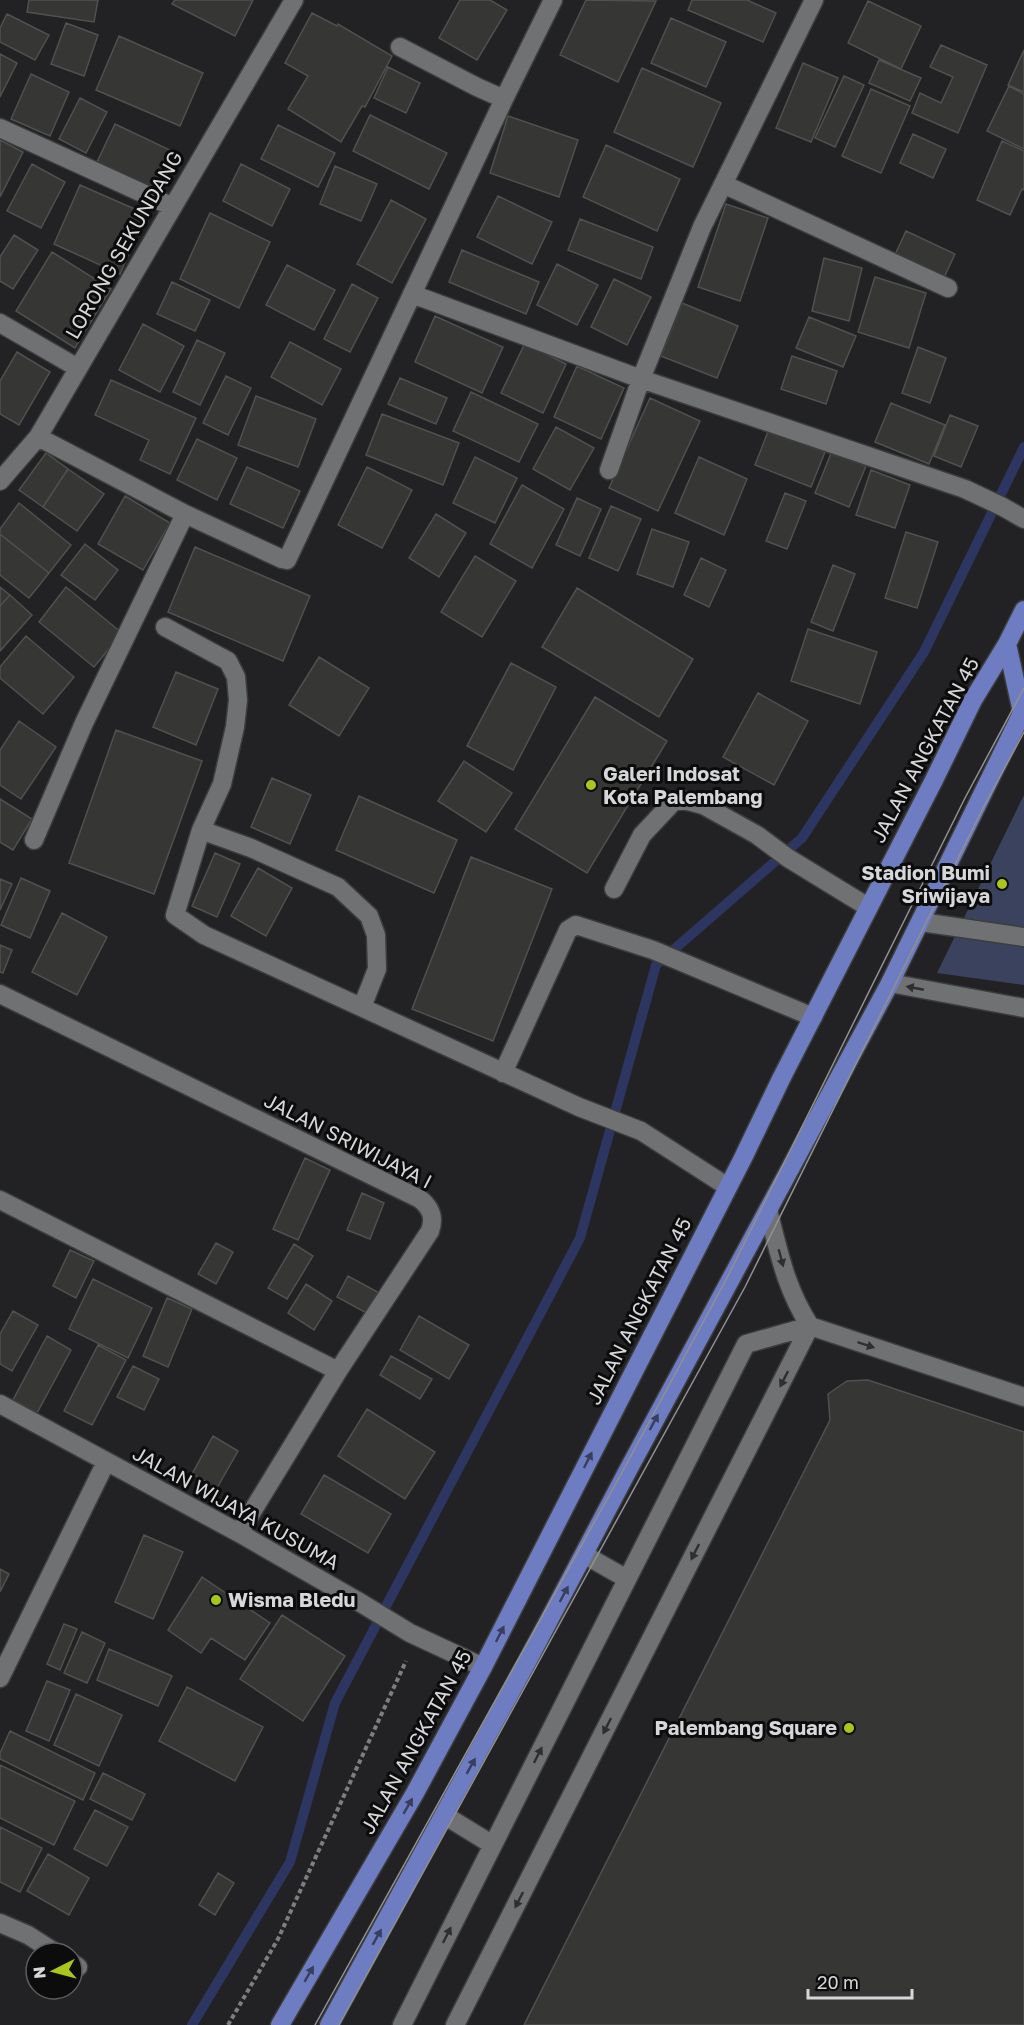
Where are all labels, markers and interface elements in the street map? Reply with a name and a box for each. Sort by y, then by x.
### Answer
street label: LORONG SEKUNDANG [59,146,187,343]
street label: JALAN ANGKATAN 45 [865,653,983,846]
place label: Galeri Indosat Kota Palembang [603,761,763,808]
marker: Galeri Indosat Kota Palembang [584,778,598,792]
place label: Stadion Bumi Sriwijaya [861,860,990,907]
marker: Stadion Bumi Sriwijaya [995,877,1009,891]
one-way arrow [906,983,925,992]
street label: JALAN SRIWIJAYA I [261,1087,436,1193]
street label: JALAN ANGKATAN 45 [581,1213,696,1408]
one-way arrow [776,1249,786,1267]
one-way arrow [857,1340,875,1350]
one-way arrow [779,1370,788,1387]
one-way arrow [649,1413,659,1430]
street label: JALAN WIJAYA KUSUMA [129,1440,344,1574]
one-way arrow [584,1452,593,1469]
one-way arrow [691,1544,700,1561]
one-way arrow [559,1585,569,1602]
place label: Wisma Bledu [228,1587,355,1611]
marker: Wisma Bledu [209,1593,223,1607]
one-way arrow [495,1626,504,1643]
street label: JALAN ANGKATAN 45 [355,1645,476,1838]
place label: Palembang Square [655,1715,837,1739]
one-way arrow [602,1718,612,1735]
marker: Palembang Square [842,1721,856,1735]
one-way arrow [534,1746,543,1763]
one-way arrow [466,1757,476,1774]
one-way arrow [403,1797,413,1814]
one-way arrow [514,1891,524,1909]
one-way arrow [443,1927,452,1944]
one-way arrow [372,1928,382,1945]
north arrow [24,1941,84,2001]
scale bar [808,1962,912,2000]
text: N [29,1965,50,1980]
one-way arrow [304,1966,314,1983]
text: 20 m [817,1971,859,1993]

